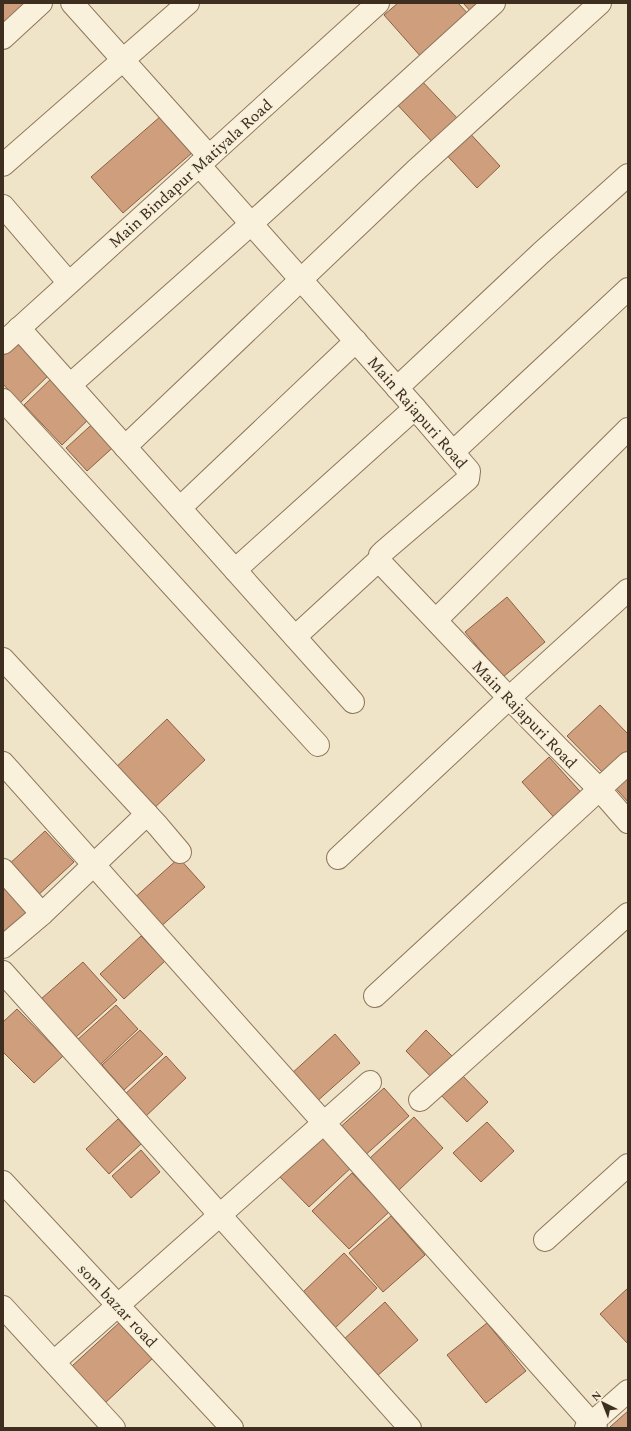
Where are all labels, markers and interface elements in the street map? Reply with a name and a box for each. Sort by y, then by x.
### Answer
street label: Main Bindapur Matiyala Road [103,93,278,254]
street label: Main Rajapuri Road [361,351,473,474]
street label: Main Rajapuri Road [466,655,582,774]
street label: som bazar road [72,1258,163,1353]
north arrow [583,1383,623,1423]
text: N [587,1387,606,1405]

